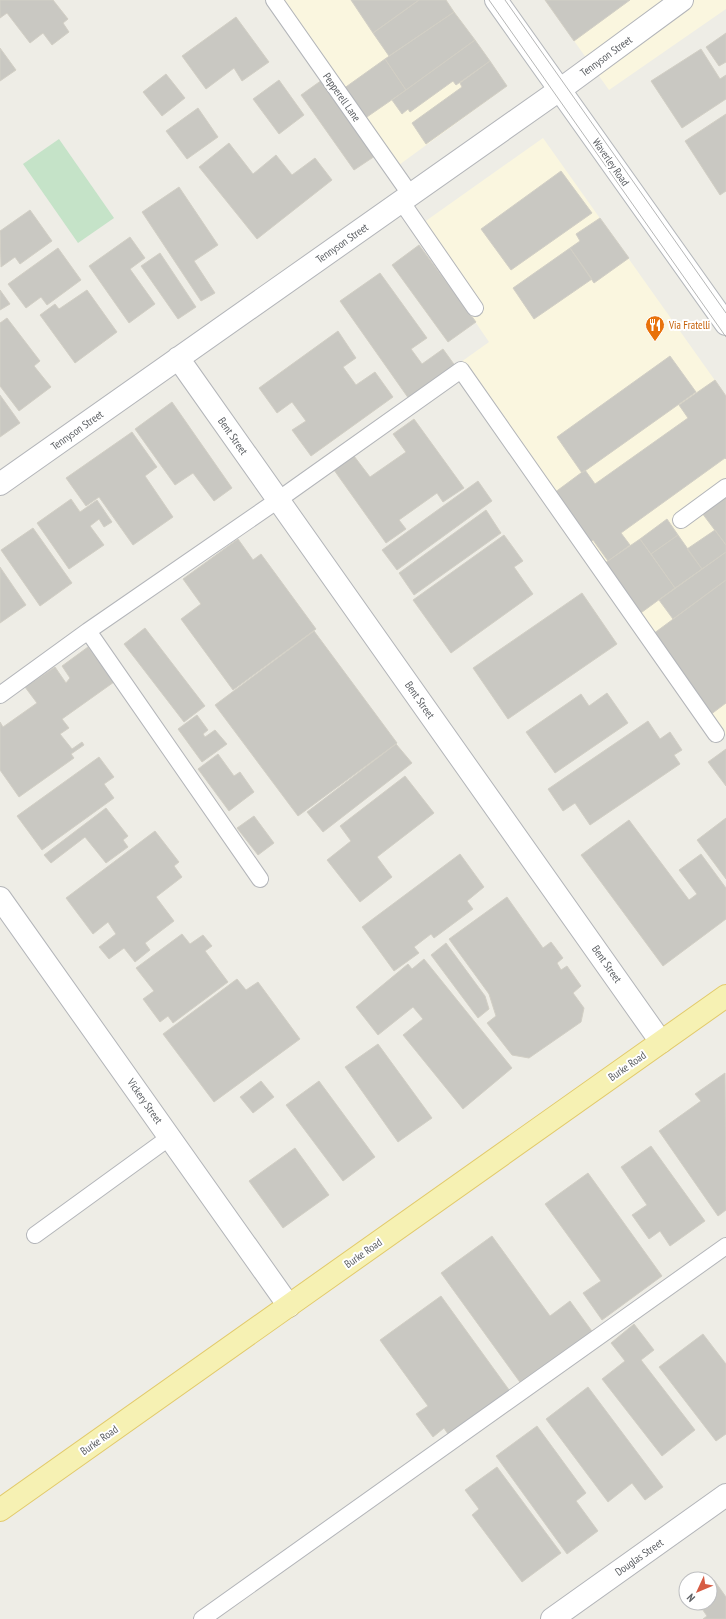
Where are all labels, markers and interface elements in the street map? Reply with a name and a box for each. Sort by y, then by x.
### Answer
street label: Tennyson Street [577,33,635,79]
street label: Pepperell Lane [320,70,364,125]
street label: Waverley Road [589,135,633,189]
street label: Tennyson Street [313,220,371,266]
restaurant icon: Via Fratelli [644,314,666,342]
place label: Via Fratelli [668,318,710,332]
street label: Tennyson Street [48,407,106,453]
street label: Bent Street [215,415,251,457]
street label: Bent Street [402,679,438,721]
street label: Bent Street [589,943,625,985]
street label: Burke Road [605,1048,649,1084]
street label: Vickery Street [124,1075,166,1126]
street label: Burke Road [341,1235,385,1271]
street label: Burke Road [77,1422,121,1458]
street label: Douglas Street [612,1535,666,1579]
north arrow [678,1571,718,1611]
text: N [684,1591,698,1605]

